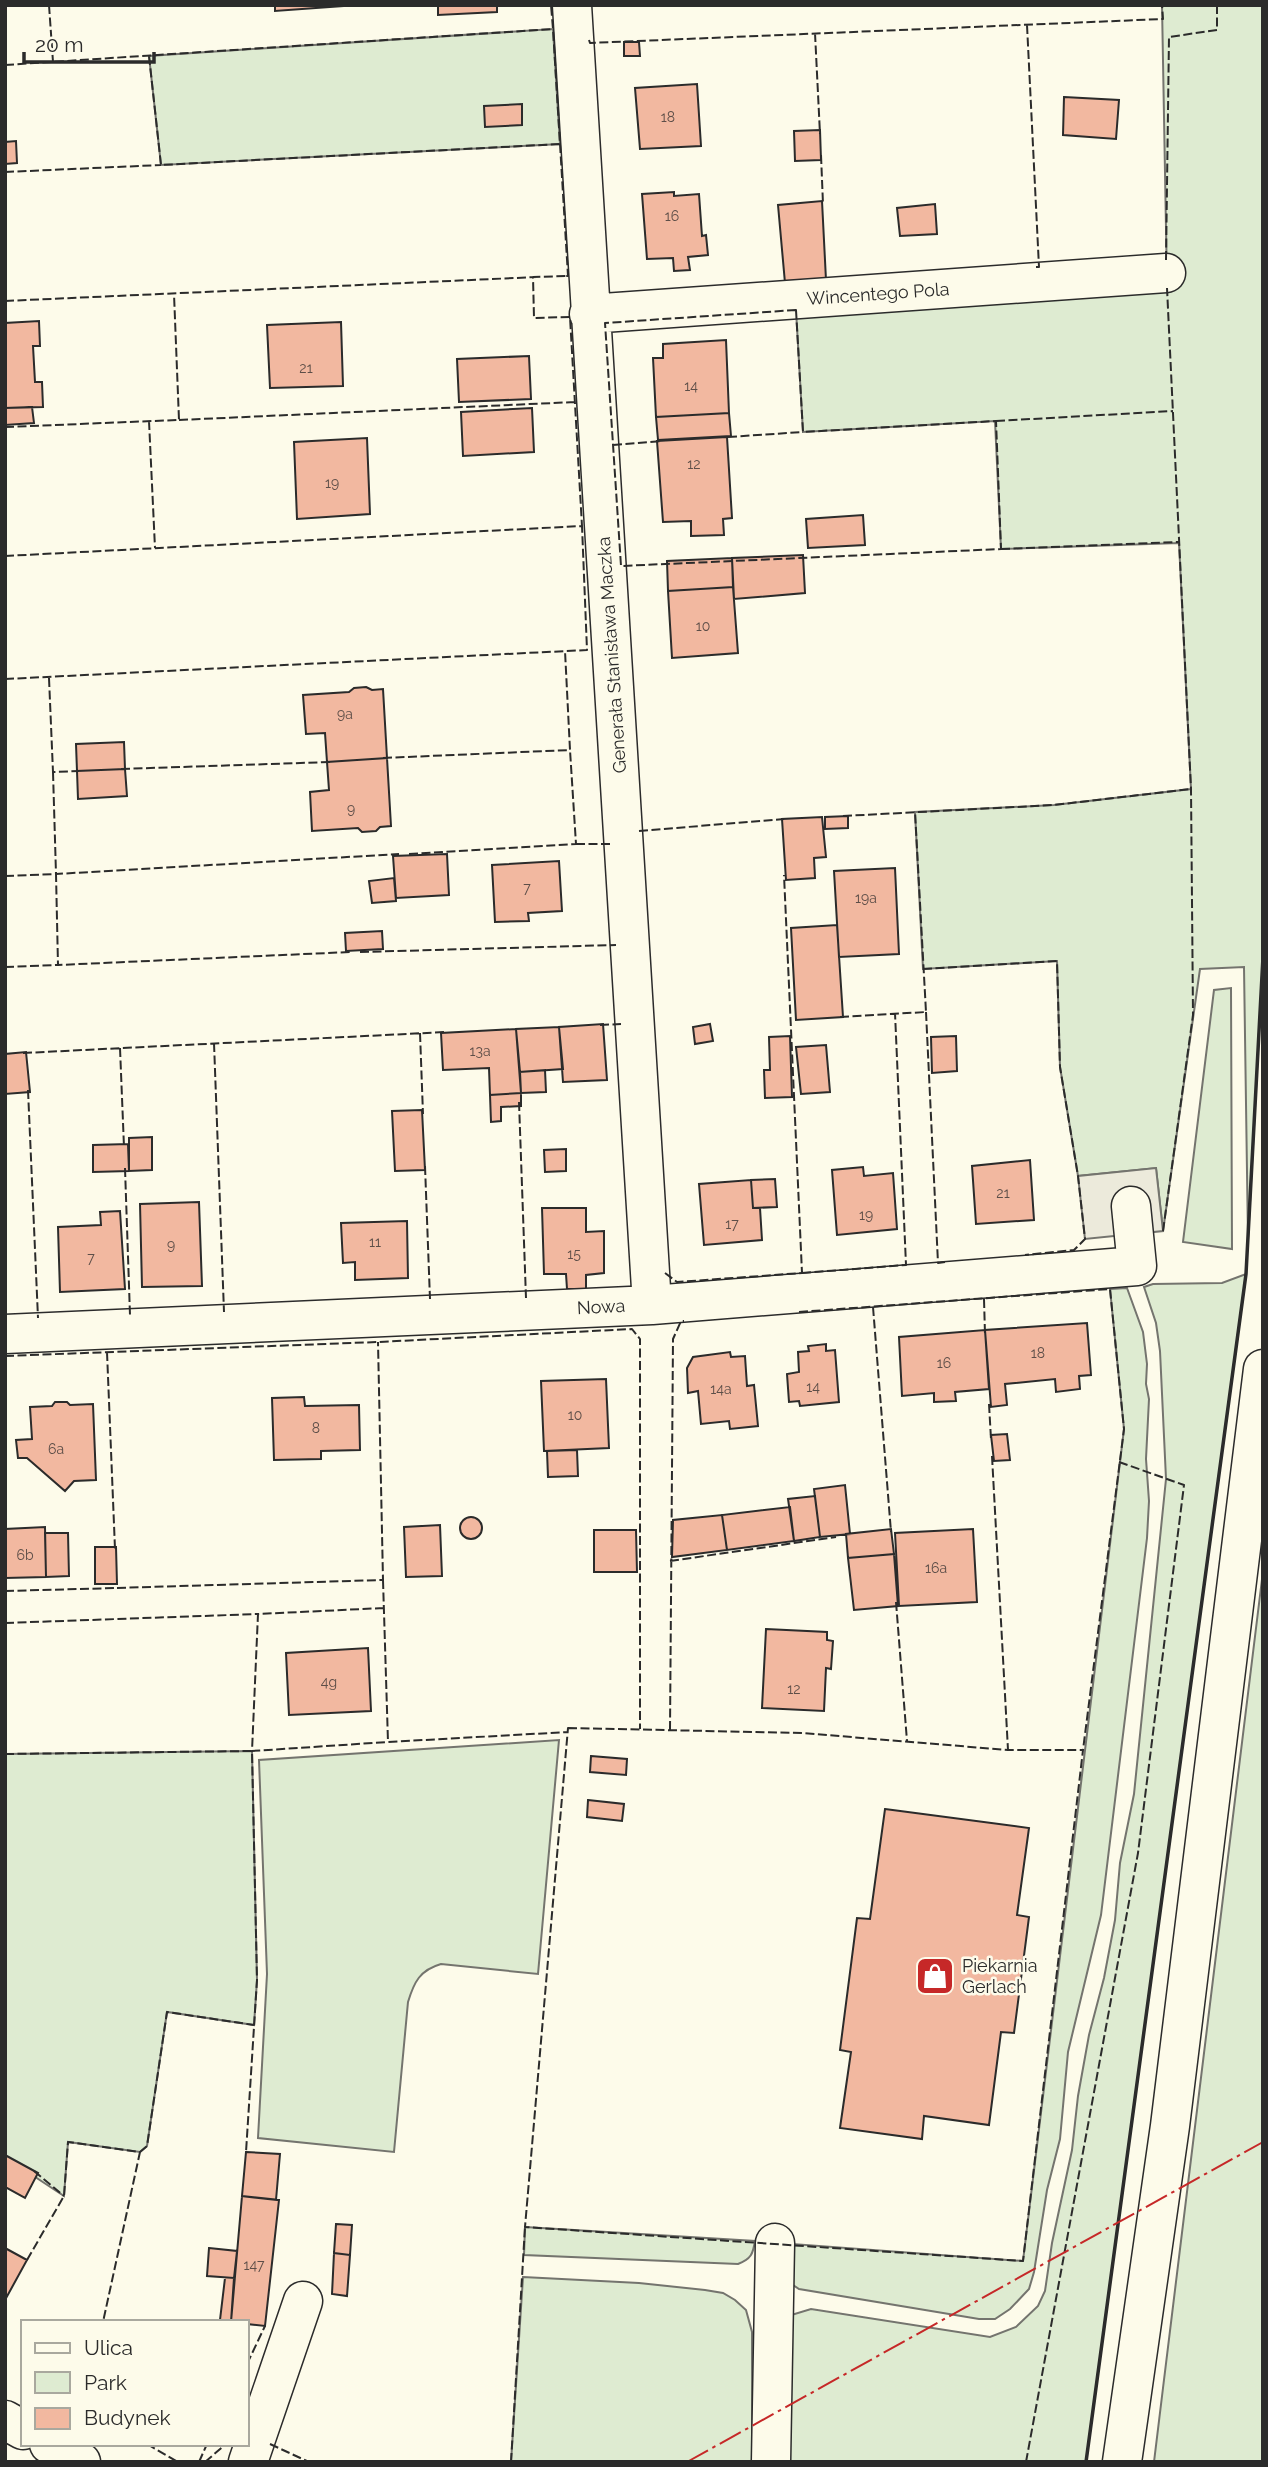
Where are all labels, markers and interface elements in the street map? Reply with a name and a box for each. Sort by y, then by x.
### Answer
scale bar [24,21,154,65]
text: 20 m [35,32,83,57]
house number: 18 [661,109,675,125]
house number: 16 [665,208,679,224]
street label: Wincentego Pola [806,278,950,309]
house number: 21 [299,360,313,376]
house number: 14 [684,378,698,394]
house number: 12 [687,456,701,472]
house number: 19 [325,475,339,491]
street label: Generała Stanisława Maczka [593,536,630,774]
house number: 10 [696,618,710,634]
house number: 9a [337,706,353,722]
house number: 9 [347,801,355,817]
house number: 7 [523,880,531,896]
house number: 19a [855,890,877,906]
house number: 13a [469,1043,491,1059]
house number: 21 [996,1185,1010,1201]
house number: 19 [859,1207,873,1223]
house number: 17 [725,1216,739,1232]
house number: 11 [369,1234,381,1250]
house number: 9 [167,1237,175,1253]
house number: 15 [567,1246,581,1262]
house number: 7 [87,1250,95,1266]
street label: Nowa [576,1295,626,1318]
house number: 18 [1031,1345,1045,1361]
house number: 16 [937,1355,951,1371]
house number: 14 [806,1379,820,1395]
house number: 14a [710,1381,732,1397]
house number: 10 [568,1407,582,1423]
house number: 8 [312,1420,320,1436]
house number: 6a [48,1441,64,1457]
house number: 6b [16,1547,34,1563]
house number: 16a [925,1560,947,1576]
house number: 4g [321,1674,337,1690]
house number: 12 [787,1681,801,1697]
shop icon: Piekarnia Gerlach [914,1955,956,1997]
place label: Piekarnia Gerlach [962,1955,1038,1997]
house number: 147 [243,2257,265,2273]
legend [21,2320,248,2446]
text: Ulica [84,2335,133,2360]
text: Park [84,2370,127,2395]
text: Budynek [84,2405,171,2430]

